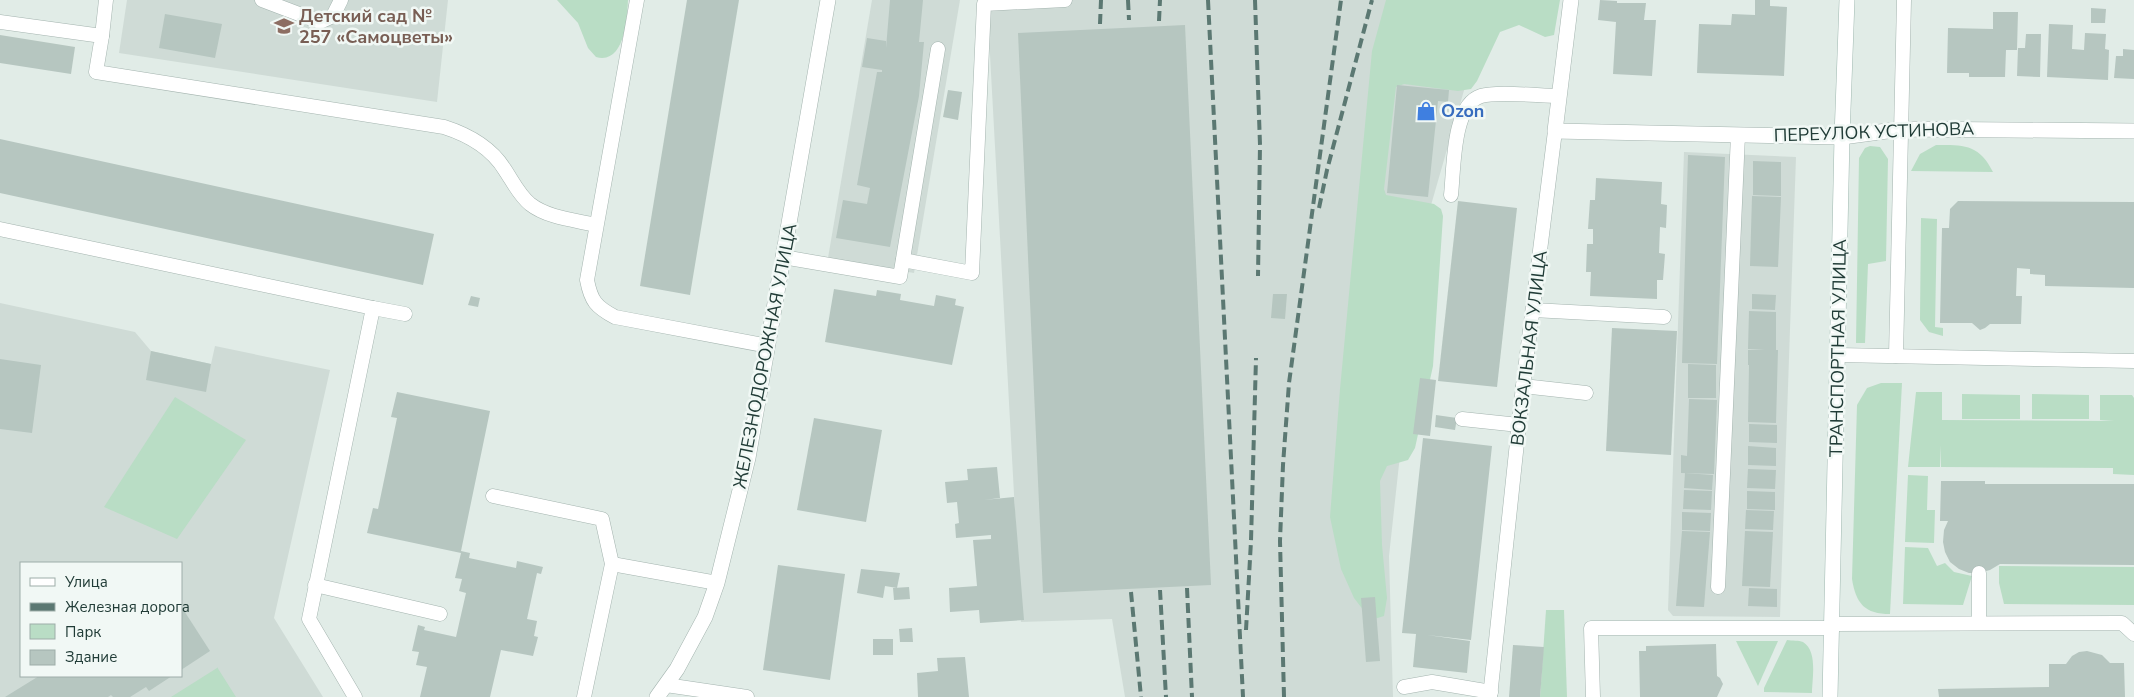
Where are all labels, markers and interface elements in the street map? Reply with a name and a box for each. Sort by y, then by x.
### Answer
place label: Детский сад № 257 «Самоцветы» [299,4,453,49]
school or university icon: Детский сад № 257 «Самоцветы» [273,15,295,37]
place label: Ozon [1441,99,1484,123]
shop icon: Ozon [1415,100,1437,122]
street label: ПЕРЕУЛОК УСТИНОВА [1773,117,1975,147]
street label: ЖЕЛЕЗНОДОРОЖНАЯ УЛИЦА [727,221,803,491]
street label: ТРАНСПОРТНАЯ УЛИЦА [1824,239,1852,457]
street label: ВОКЗАЛЬНАЯ УЛИЦА [1505,249,1553,447]
legend [20,562,182,677]
text: Улица [64,572,108,592]
text: Железная дорога [65,597,190,617]
text: Парк [65,622,101,642]
text: Здание [65,647,117,667]

